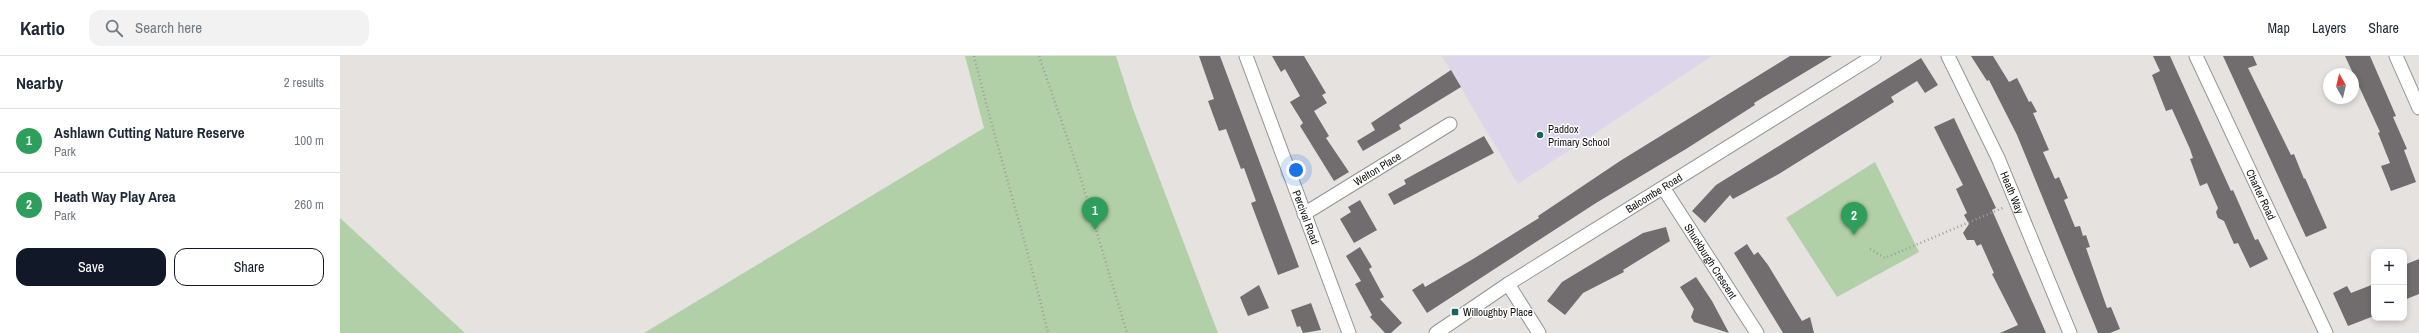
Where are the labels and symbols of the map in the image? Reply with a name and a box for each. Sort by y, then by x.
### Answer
north arrow [2323,68,2359,104]
place label: Paddox Primary School [1548,122,1610,149]
marker: Paddox Primary School [1535,130,1545,140]
street label: Welton Place [1351,149,1403,189]
your location [1286,160,1306,180]
street label: Charter Road [2243,167,2279,222]
street label: Heath Way [1997,169,2027,216]
street label: Balcombe Road [1623,170,1685,216]
street label: Percival Road [1289,188,1322,246]
pin: 1 [1082,197,1108,230]
pin: 2 [1841,202,1867,235]
street label: Shuckburgh Crescent [1681,221,1740,302]
place label: Willoughby Place [1463,305,1533,319]
marker: Willoughby Place [1450,307,1460,317]

